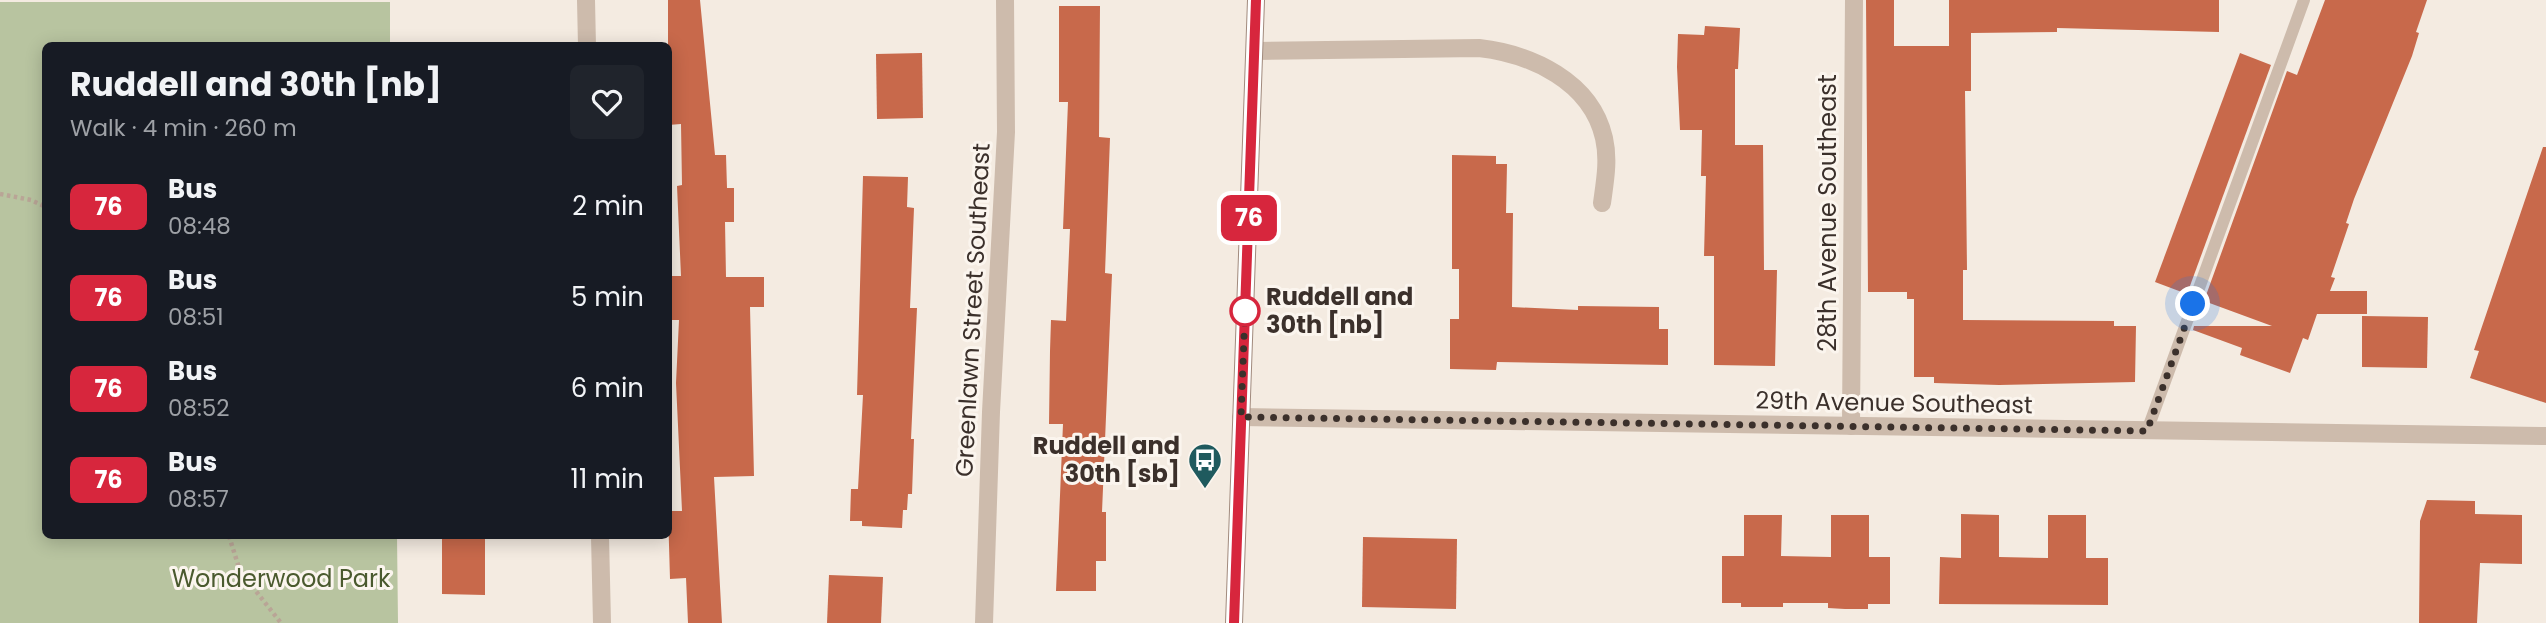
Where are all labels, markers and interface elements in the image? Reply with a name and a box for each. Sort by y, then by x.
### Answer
text: Ruddell and 30th [nb] [70,61,442,108]
button: heart [570,65,644,139]
street label: 28th Avenue Southeast [1811,74,1844,352]
text: Walk · 4 min · 260 m [70,112,297,144]
street label: Greenlawn Street Southeast [947,142,998,478]
text: Bus [168,171,217,207]
text: 2 min [572,188,644,224]
text: 76 [94,190,123,223]
line badge: 76 [1218,195,1280,241]
text: 76 [1235,201,1263,234]
text: 08:48 [168,210,231,242]
text: Bus [168,262,217,298]
text: 5 min [571,279,644,315]
place label: Ruddell and 30th [nb] [1266,280,1413,341]
text: 76 [94,281,123,314]
your location [2175,286,2210,321]
marker: Ruddell and 30th [nb] [1230,296,1260,326]
text: 08:51 [168,301,224,333]
text: Bus [168,353,217,389]
text: 6 min [571,370,644,406]
text: 76 [94,372,123,405]
street label: 29th Avenue Southeast [1755,384,2033,421]
text: 08:52 [168,392,230,424]
place label: Ruddell and 30th [sb] [1033,429,1180,490]
bus stop icon: Ruddell and 30th [sb] [1186,441,1224,490]
text: Bus [168,444,217,480]
text: 11 min [571,461,644,497]
text: 76 [94,463,123,496]
text: 08:57 [168,483,229,515]
park label: Wonderwood Park [172,562,391,595]

